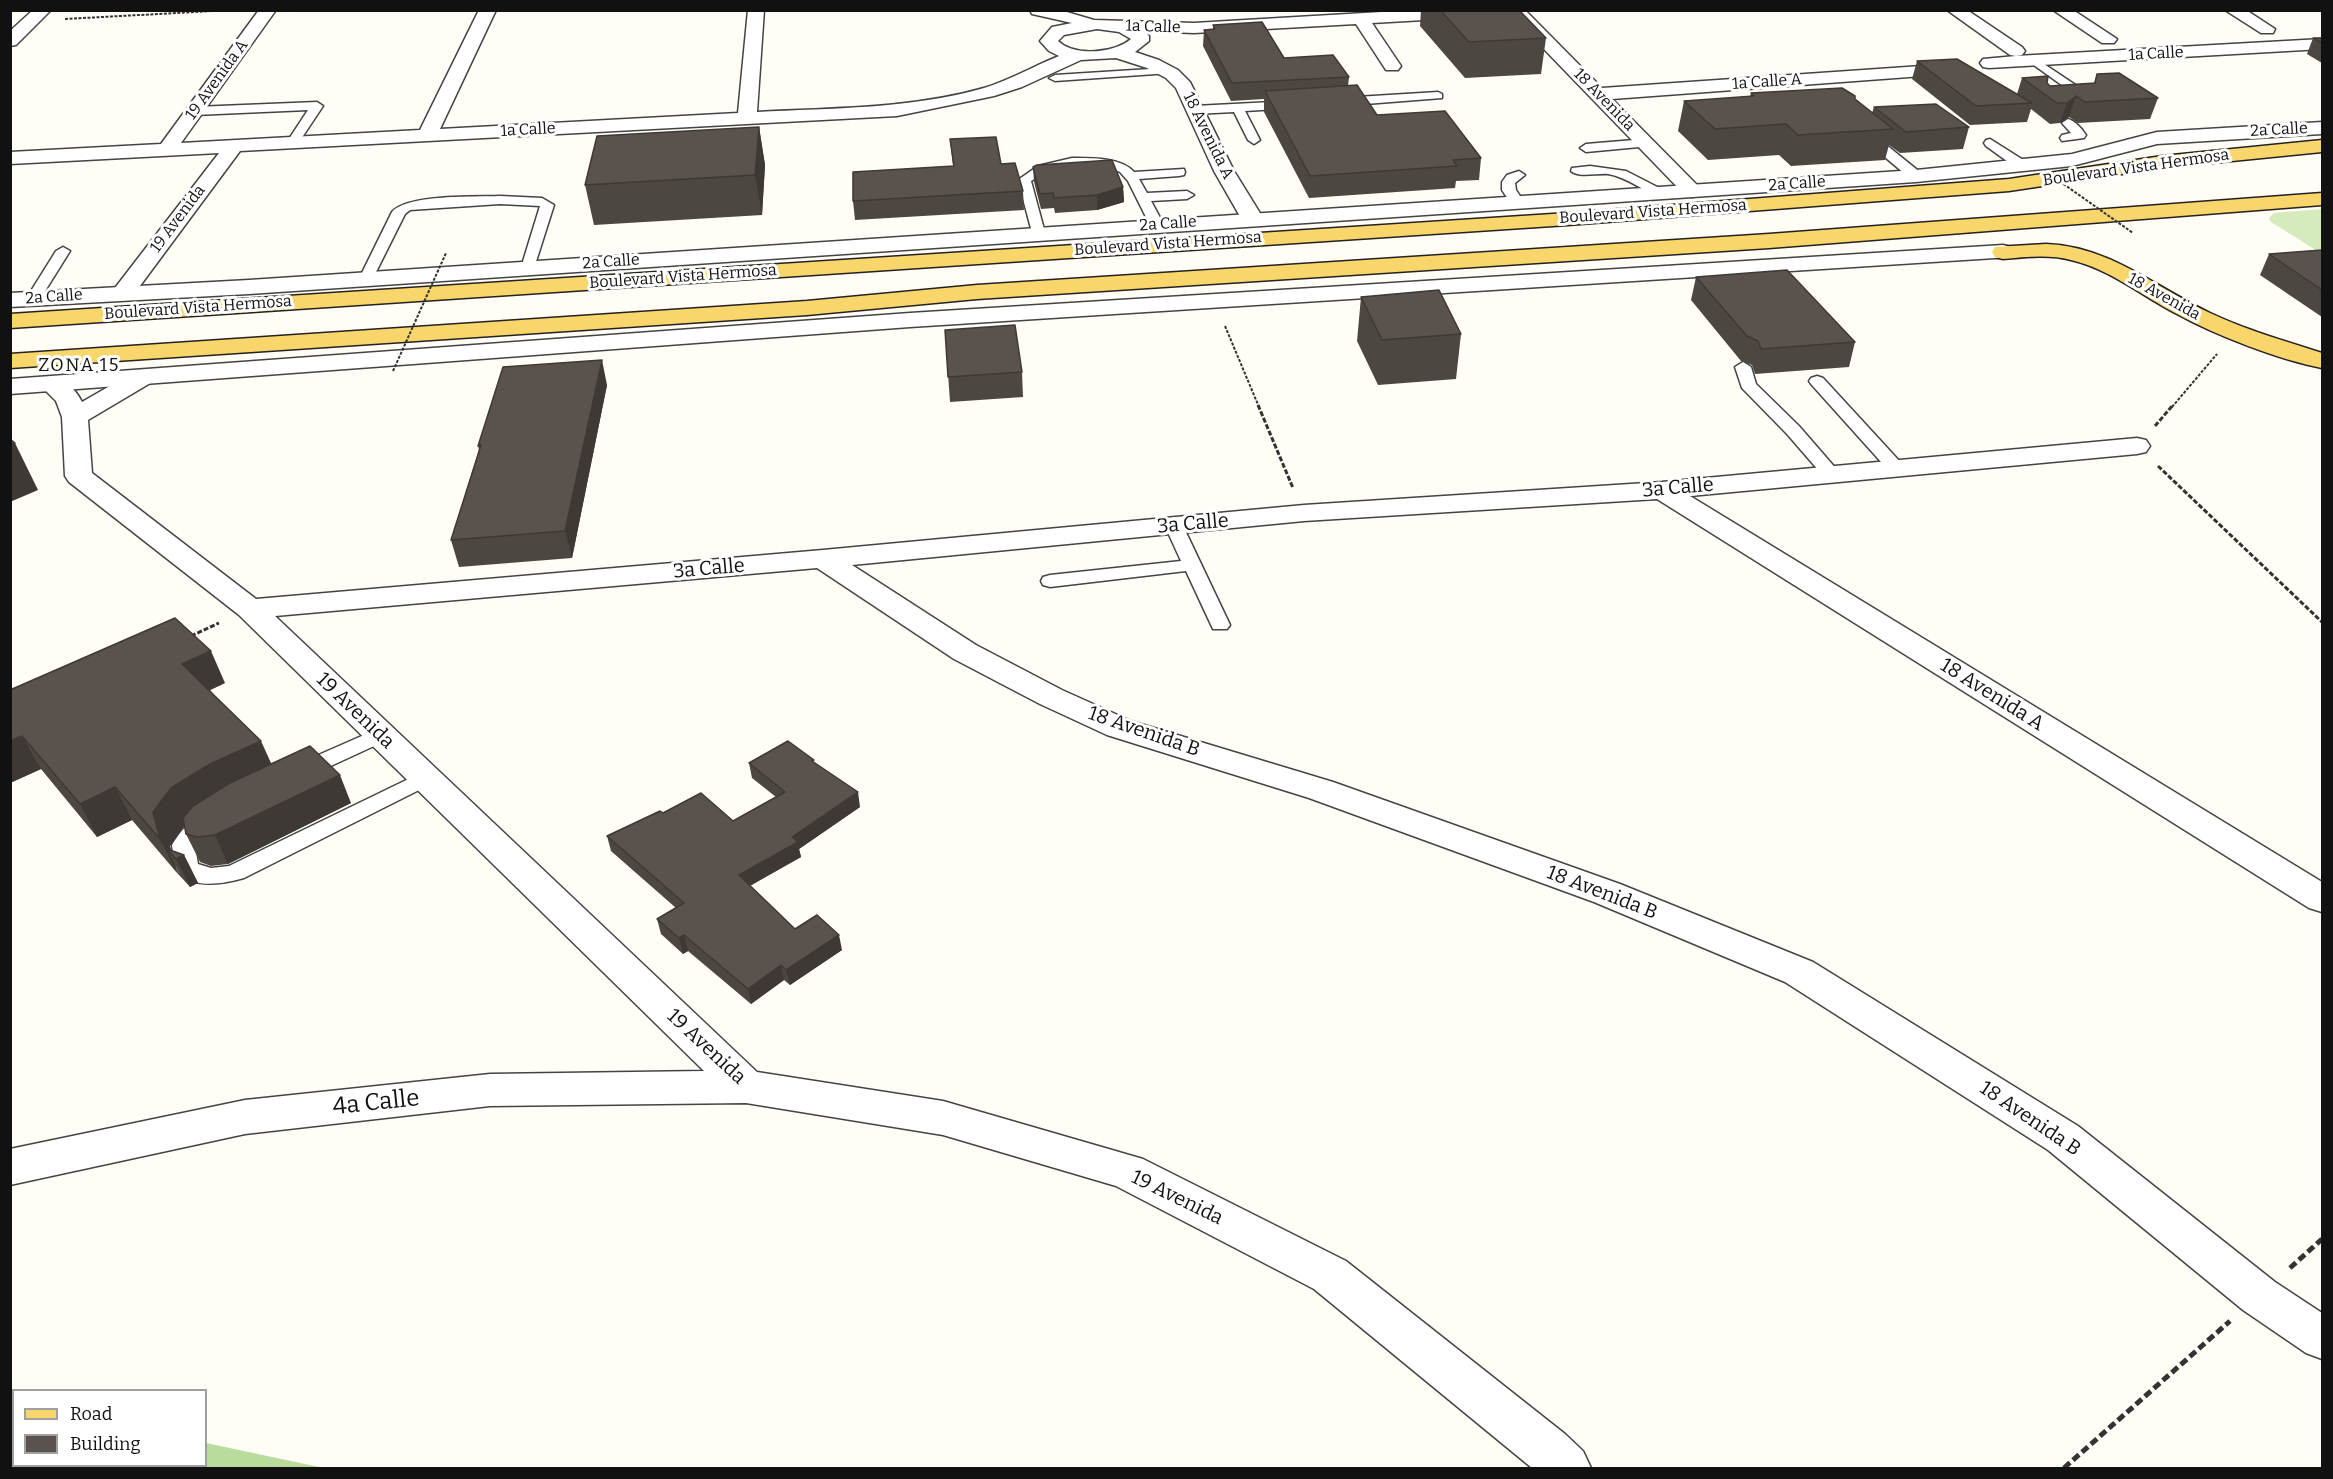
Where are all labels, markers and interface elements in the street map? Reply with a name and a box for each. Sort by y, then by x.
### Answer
street label: 1a Calle [1125,16,1181,38]
street label: 19 Avenida A [182,36,252,124]
street label: 1a Calle [2128,43,2184,65]
street label: 18 Avenida [1569,65,1639,135]
street label: 1a Calle A [1732,70,1802,94]
street label: 18 Avenida A [1179,89,1237,183]
street label: 1a Calle [500,119,556,141]
street label: 2a Calle [2250,119,2308,141]
street label: Boulevard Vista Hermosa [2042,145,2230,191]
street label: 2a Calle [1768,172,1826,196]
street label: 19 Avenida [146,181,210,257]
street label: Boulevard Vista Hermosa [1559,196,1747,228]
street label: 2a Calle [1139,212,1197,236]
street label: Boulevard Vista Hermosa [1074,228,1262,260]
street label: 2a Calle [582,250,640,274]
street label: Boulevard Vista Hermosa [589,261,777,293]
street label: 18 Avenida [2124,269,2204,325]
street label: 2a Calle [25,285,83,309]
street label: Boulevard Vista Hermosa [104,292,292,324]
district label: ZONA 15 [38,355,120,377]
street label: 3a Calle [1641,473,1715,503]
street label: 3a Calle [1156,509,1230,539]
street label: 3a Calle [672,554,746,584]
street label: 18 Avenida A [1936,654,2048,736]
street label: 19 Avenida [311,668,399,754]
street label: 18 Avenida B [1085,702,1203,762]
street label: 18 Avenida B [1543,861,1661,925]
street label: 19 Avenida [662,1004,750,1090]
street label: 18 Avenida B [1975,1076,2085,1162]
street label: 4a Calle [331,1084,421,1122]
street label: 19 Avenida [1127,1165,1227,1231]
legend [12,1389,207,1467]
text: Road [70,1403,112,1425]
text: Building [70,1433,141,1455]

